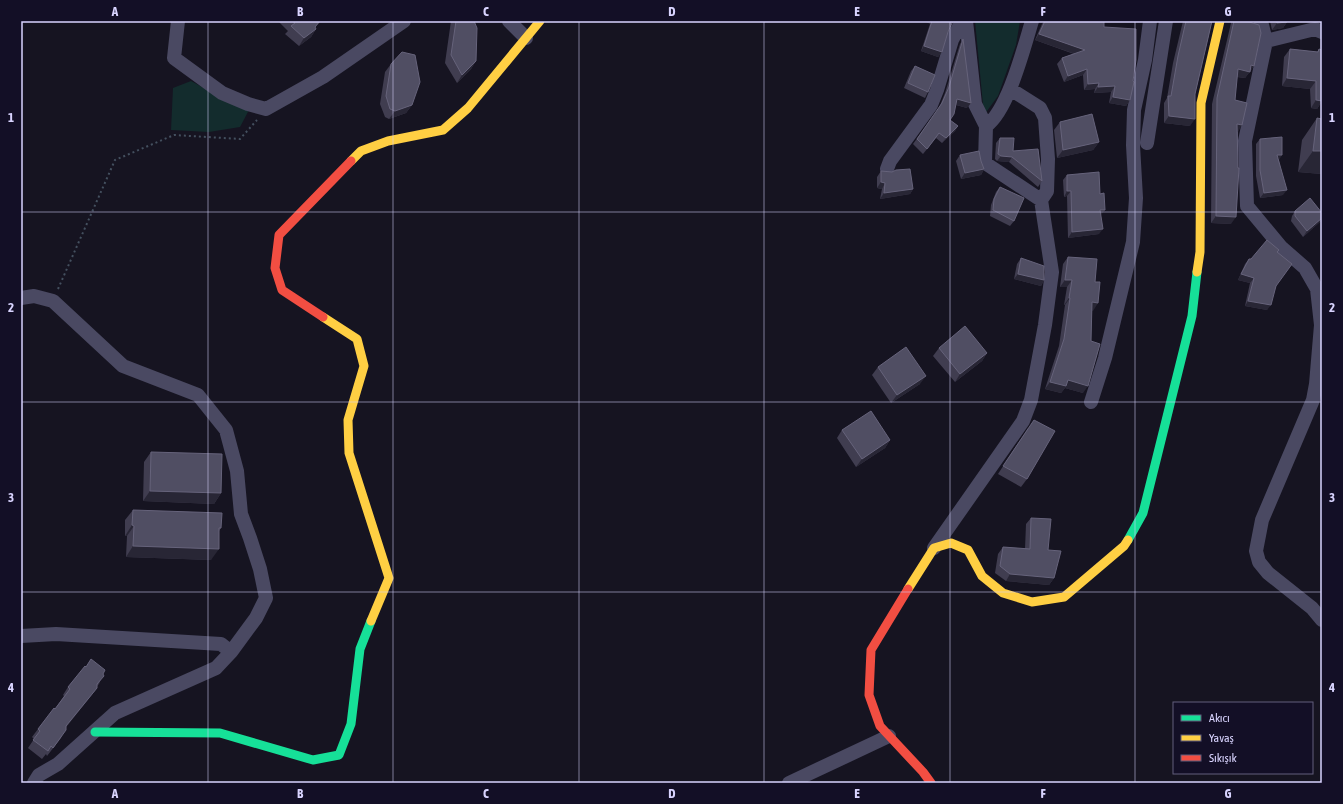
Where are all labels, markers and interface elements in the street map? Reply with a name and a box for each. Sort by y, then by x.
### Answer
text: A [111,4,119,19]
text: B [297,4,304,19]
text: C [483,4,489,19]
text: D [668,4,676,19]
text: E [854,4,860,19]
text: F [1040,4,1046,19]
text: G [1225,4,1232,19]
text: 1 [8,110,14,125]
text: 1 [1329,110,1335,125]
text: 2 [8,300,14,315]
text: 2 [1329,300,1335,315]
text: 3 [8,490,14,505]
text: 3 [1329,490,1335,505]
text: 4 [7,680,14,695]
text: 4 [1328,680,1335,695]
legend [1173,702,1313,774]
text: Akıcı [1209,711,1230,725]
text: Yavaş [1209,731,1234,745]
text: Sıkışık [1209,751,1237,765]
text: A [111,786,119,801]
text: B [297,786,304,801]
text: C [483,786,489,801]
text: D [668,786,676,801]
text: E [854,786,860,801]
text: F [1040,786,1046,801]
text: G [1225,786,1232,801]

